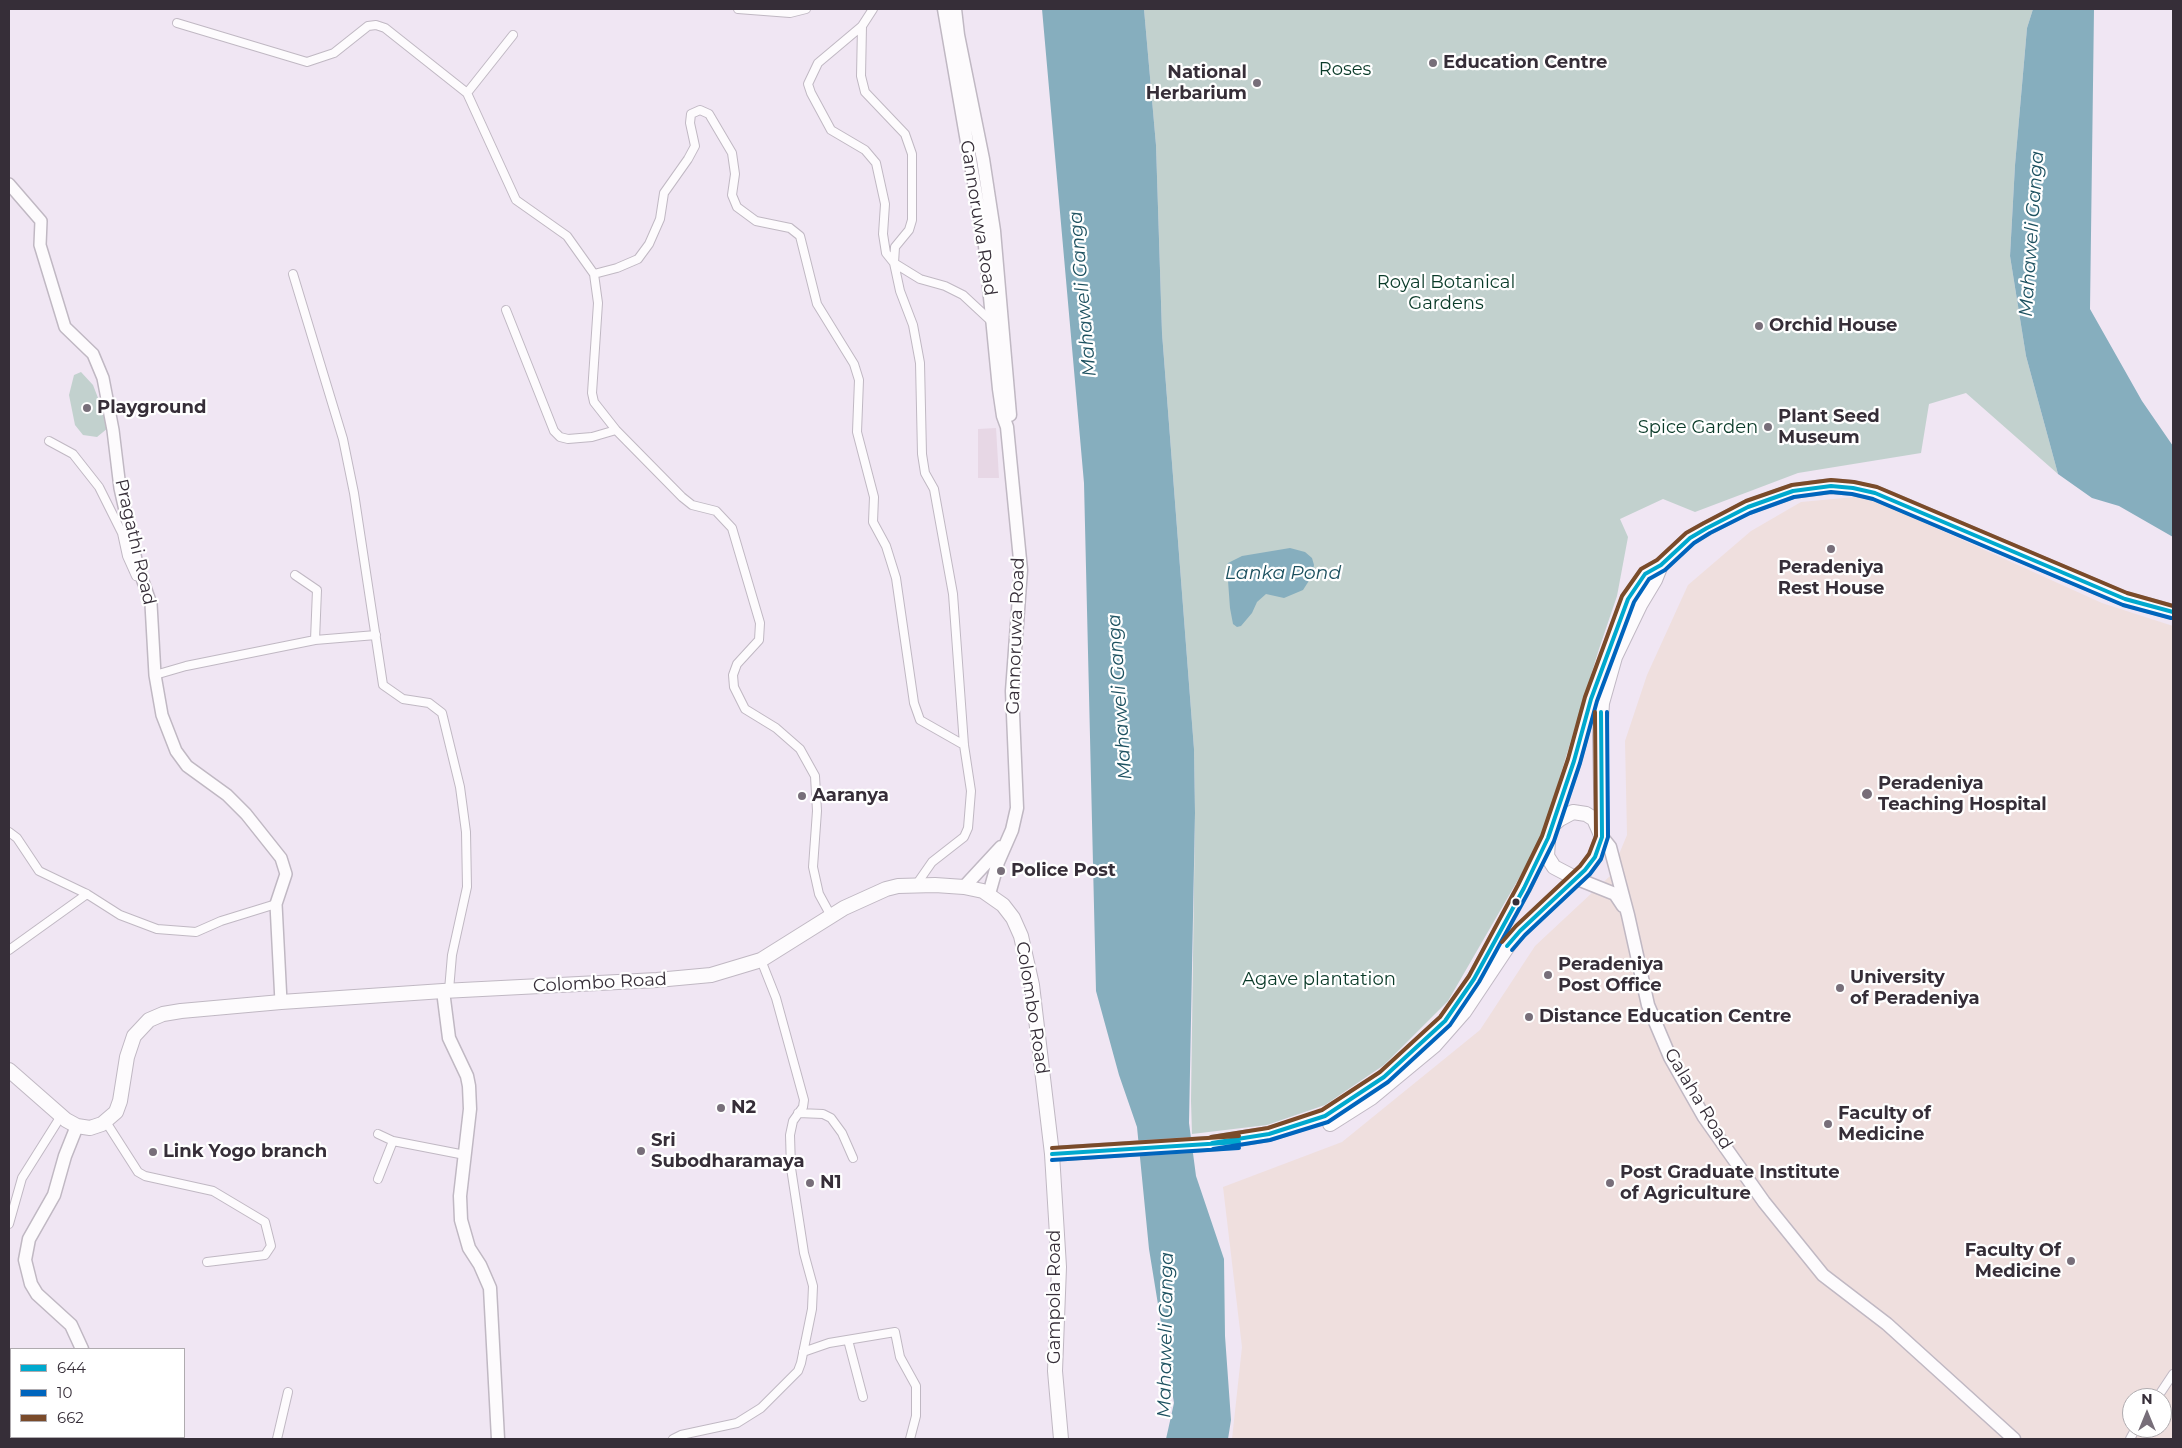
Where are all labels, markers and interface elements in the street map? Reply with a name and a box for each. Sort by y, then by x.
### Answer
place label: Education Centre [1443,52,1607,74]
marker: Education Centre [1427,57,1439,69]
park label: Roses [1319,59,1371,81]
place label: National Herbarium [1146,62,1247,104]
marker: National Herbarium [1251,77,1263,89]
street label: Gannoruwa Road [955,139,1001,297]
water label: Mahaweli Ganga [2015,150,2049,318]
water label: Mahaweli Ganga [1064,210,1102,378]
park label: Royal Botanical Gardens [1377,272,1515,314]
place label: Orchid House [1769,315,1897,337]
marker: Orchid House [1753,320,1765,332]
place label: Playground [97,397,206,419]
marker: Playground [81,402,93,414]
place label: Plant Seed Museum [1778,406,1880,448]
park label: Spice Garden [1638,417,1758,439]
marker: Plant Seed Museum [1762,421,1774,433]
street label: Pragathi Road [110,477,160,607]
marker: Peradeniya Rest House [1825,543,1837,555]
street label: Gannoruwa Road [1002,557,1030,715]
place label: Peradeniya Rest House [1778,557,1884,600]
water label: Lanka Pond [1225,562,1341,584]
water label: Mahaweli Ganga [1103,613,1137,781]
place label: Peradeniya Teaching Hospital [1878,773,2047,816]
place label: Aaranya [812,785,889,807]
marker: Peradeniya Teaching Hospital [1860,787,1874,801]
marker: Aaranya [796,790,808,802]
place label: Police Post [1011,860,1116,882]
marker: Police Post [995,865,1007,877]
unlabelled marker [1511,897,1521,907]
street label: Colombo Road [1011,940,1053,1076]
place label: Peradeniya Post Office [1558,954,1664,996]
place label: University of Peradeniya [1850,967,1980,1010]
street label: Colombo Road [532,969,668,997]
park label: Agave plantation [1242,969,1396,991]
marker: Peradeniya Post Office [1542,969,1554,981]
marker: University of Peradeniya [1834,982,1846,994]
place label: Distance Education Centre [1539,1006,1791,1028]
marker: Distance Education Centre [1523,1011,1535,1023]
street label: Galaha Road [1659,1044,1737,1154]
place label: N2 [731,1097,756,1119]
marker: N2 [715,1102,727,1114]
place label: Faculty of Medicine [1838,1103,1931,1146]
marker: Faculty of Medicine [1822,1118,1834,1130]
place label: Sri Subodharamaya [651,1130,805,1172]
place label: Link Yogo branch [163,1141,327,1163]
marker: Sri Subodharamaya [635,1145,647,1157]
marker: Link Yogo branch [147,1146,159,1158]
place label: Post Graduate Institute of Agriculture [1620,1162,1839,1204]
place label: N1 [820,1172,842,1194]
marker: N1 [804,1177,816,1189]
marker: Post Graduate Institute of Agriculture [1604,1177,1616,1189]
street label: Gampola Road [1044,1230,1066,1364]
place label: Faculty Of Medicine [1965,1240,2061,1282]
water label: Mahaweli Ganga [1153,1252,1179,1418]
marker: Faculty Of Medicine [2065,1255,2077,1267]
legend [10,1348,185,1438]
text: 644 [57,1358,86,1377]
text: 10 [57,1383,72,1402]
north arrow [2122,1388,2172,1438]
text: N [2141,1390,2153,1408]
text: 662 [57,1408,84,1427]

